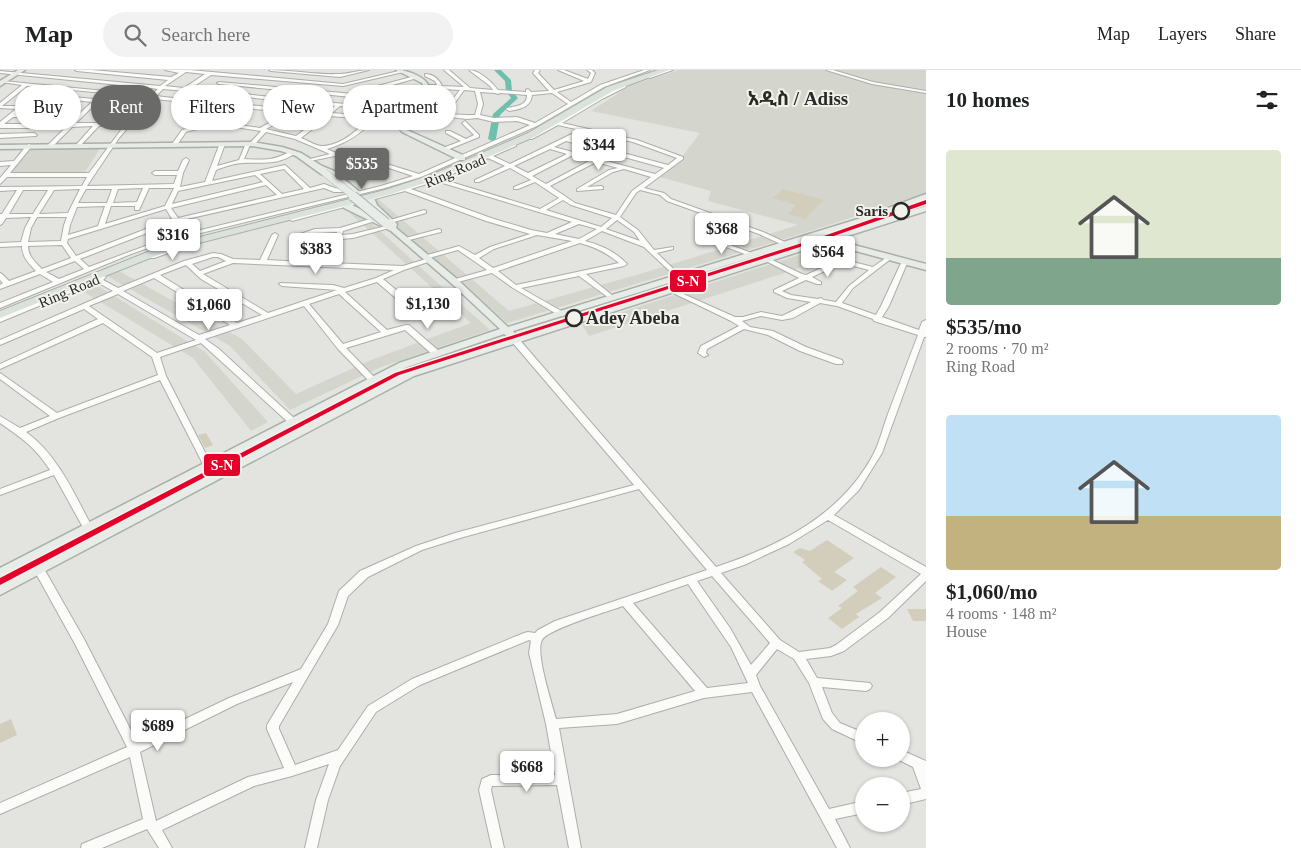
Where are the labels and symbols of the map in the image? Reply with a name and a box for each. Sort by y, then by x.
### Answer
district label: አዲስ / Adiss [748,88,848,109]
pin: $344 [569,128,629,171]
pin: $535 [332,148,392,190]
street label: Ring Road [422,151,488,191]
marker: Saris [892,202,910,220]
place label: Saris [855,203,888,219]
pin: $368 [692,212,752,255]
pin: $316 [143,218,203,261]
pin: $383 [286,232,346,275]
pin: $564 [798,236,858,278]
line badge: S-N [669,269,707,293]
street label: Ring Road [36,271,102,311]
text: S-N [677,274,699,289]
pin: $1,060 [168,288,250,331]
pin: $1,130 [387,288,469,330]
place label: Adey Abeba [586,308,680,328]
marker: Adey Abeba [565,309,583,327]
line badge: S-N [203,453,241,477]
text: S-N [211,458,233,473]
pin: $689 [128,710,188,752]
pin: $668 [497,750,557,793]

